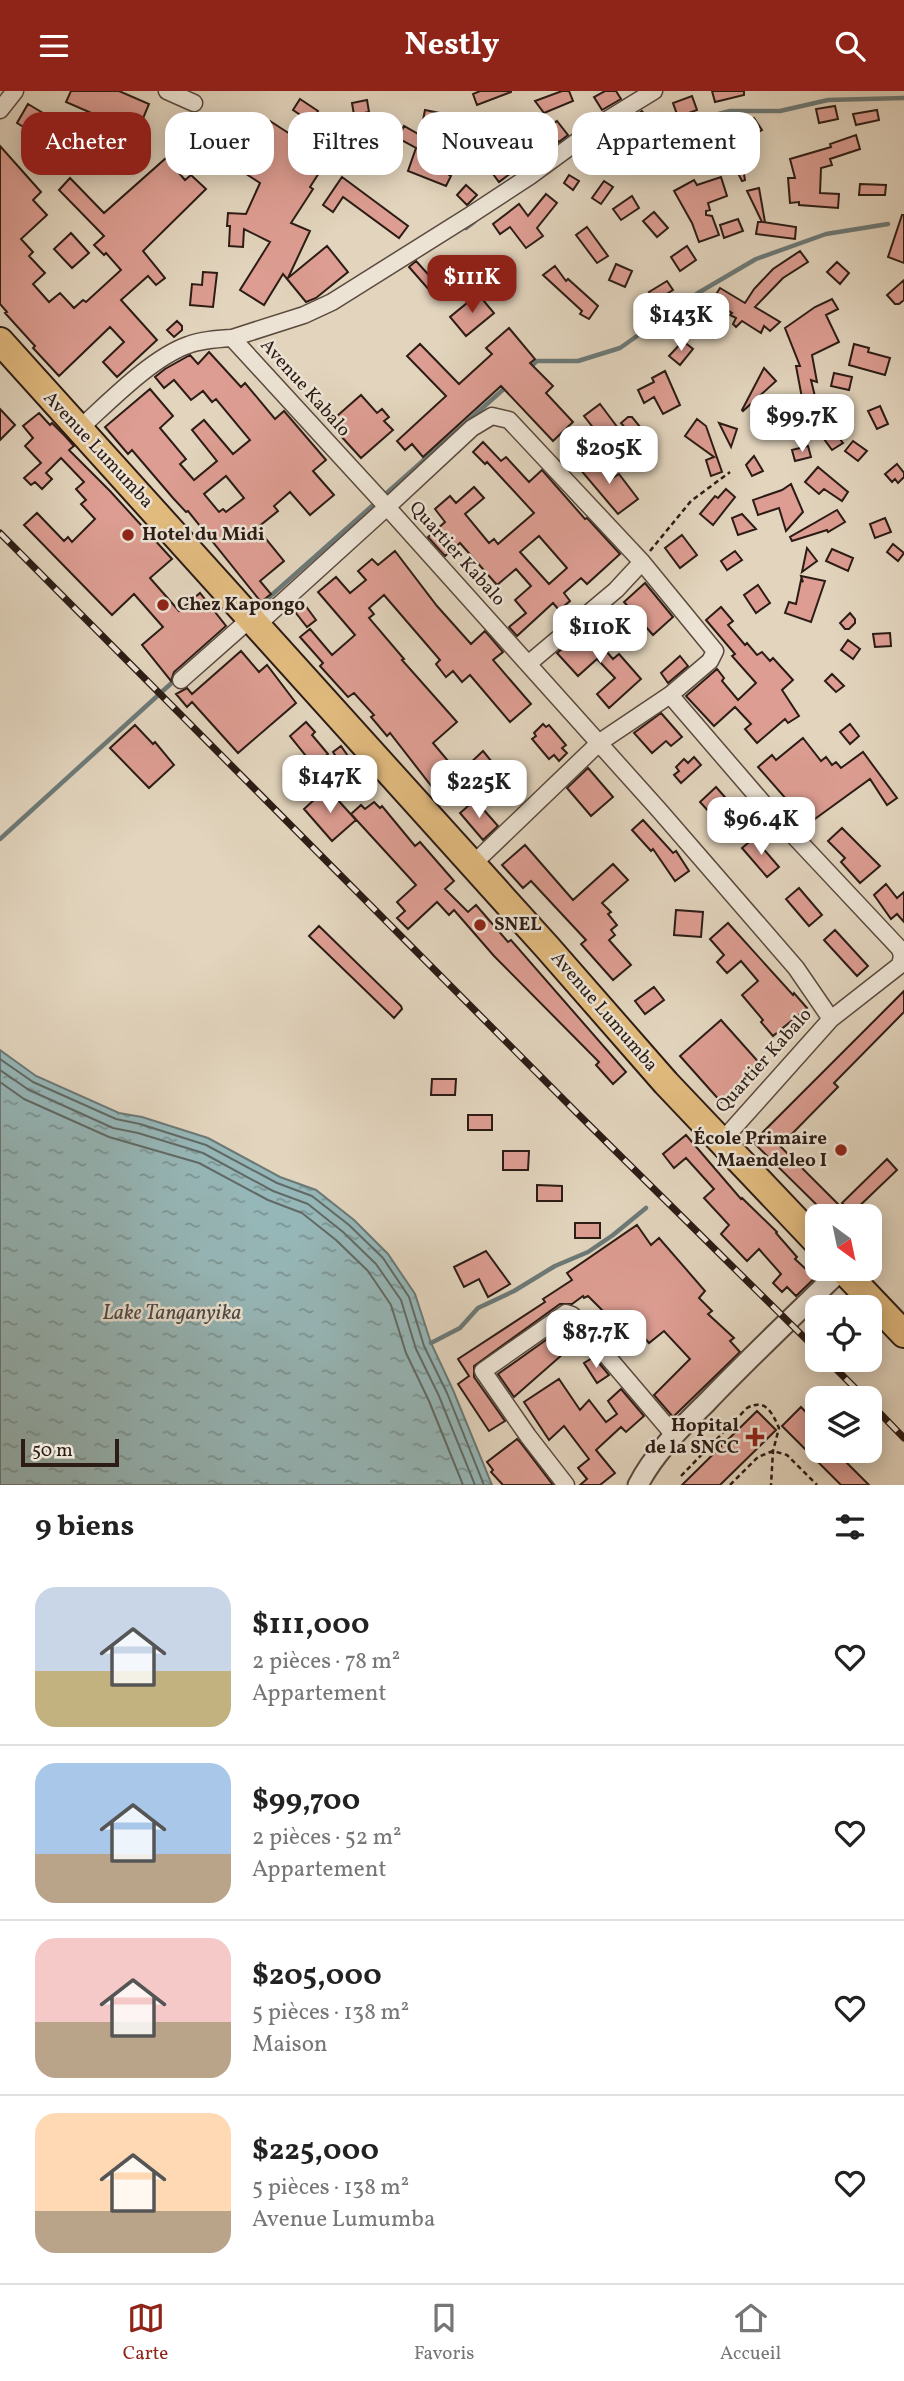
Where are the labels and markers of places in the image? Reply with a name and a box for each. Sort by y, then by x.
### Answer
pin: $111K [423,255,521,315]
pin: $143K [632,293,730,353]
pin: $99.7K [745,395,859,454]
pin: $205K [560,427,658,486]
place label: Hotel du Midi [142,522,265,548]
marker: Hotel du Midi [120,527,136,543]
place label: Chez Kapongo [177,592,305,618]
marker: Chez Kapongo [155,597,171,613]
pin: $110K [551,605,649,665]
pin: $147K [281,755,379,815]
pin: $225K [430,761,528,820]
pin: $96.4K [704,797,818,857]
place label: SNEL [494,912,542,938]
marker: SNEL [472,917,488,933]
place label: École Primaire Maendeleo I [693,1126,827,1174]
marker: École Primaire Maendeleo I [833,1142,849,1158]
pin: $87.7K [539,1311,653,1370]
place label: Hopital de la SNCC [645,1413,739,1461]
marker: Hopital de la SNCC [745,1427,765,1447]

